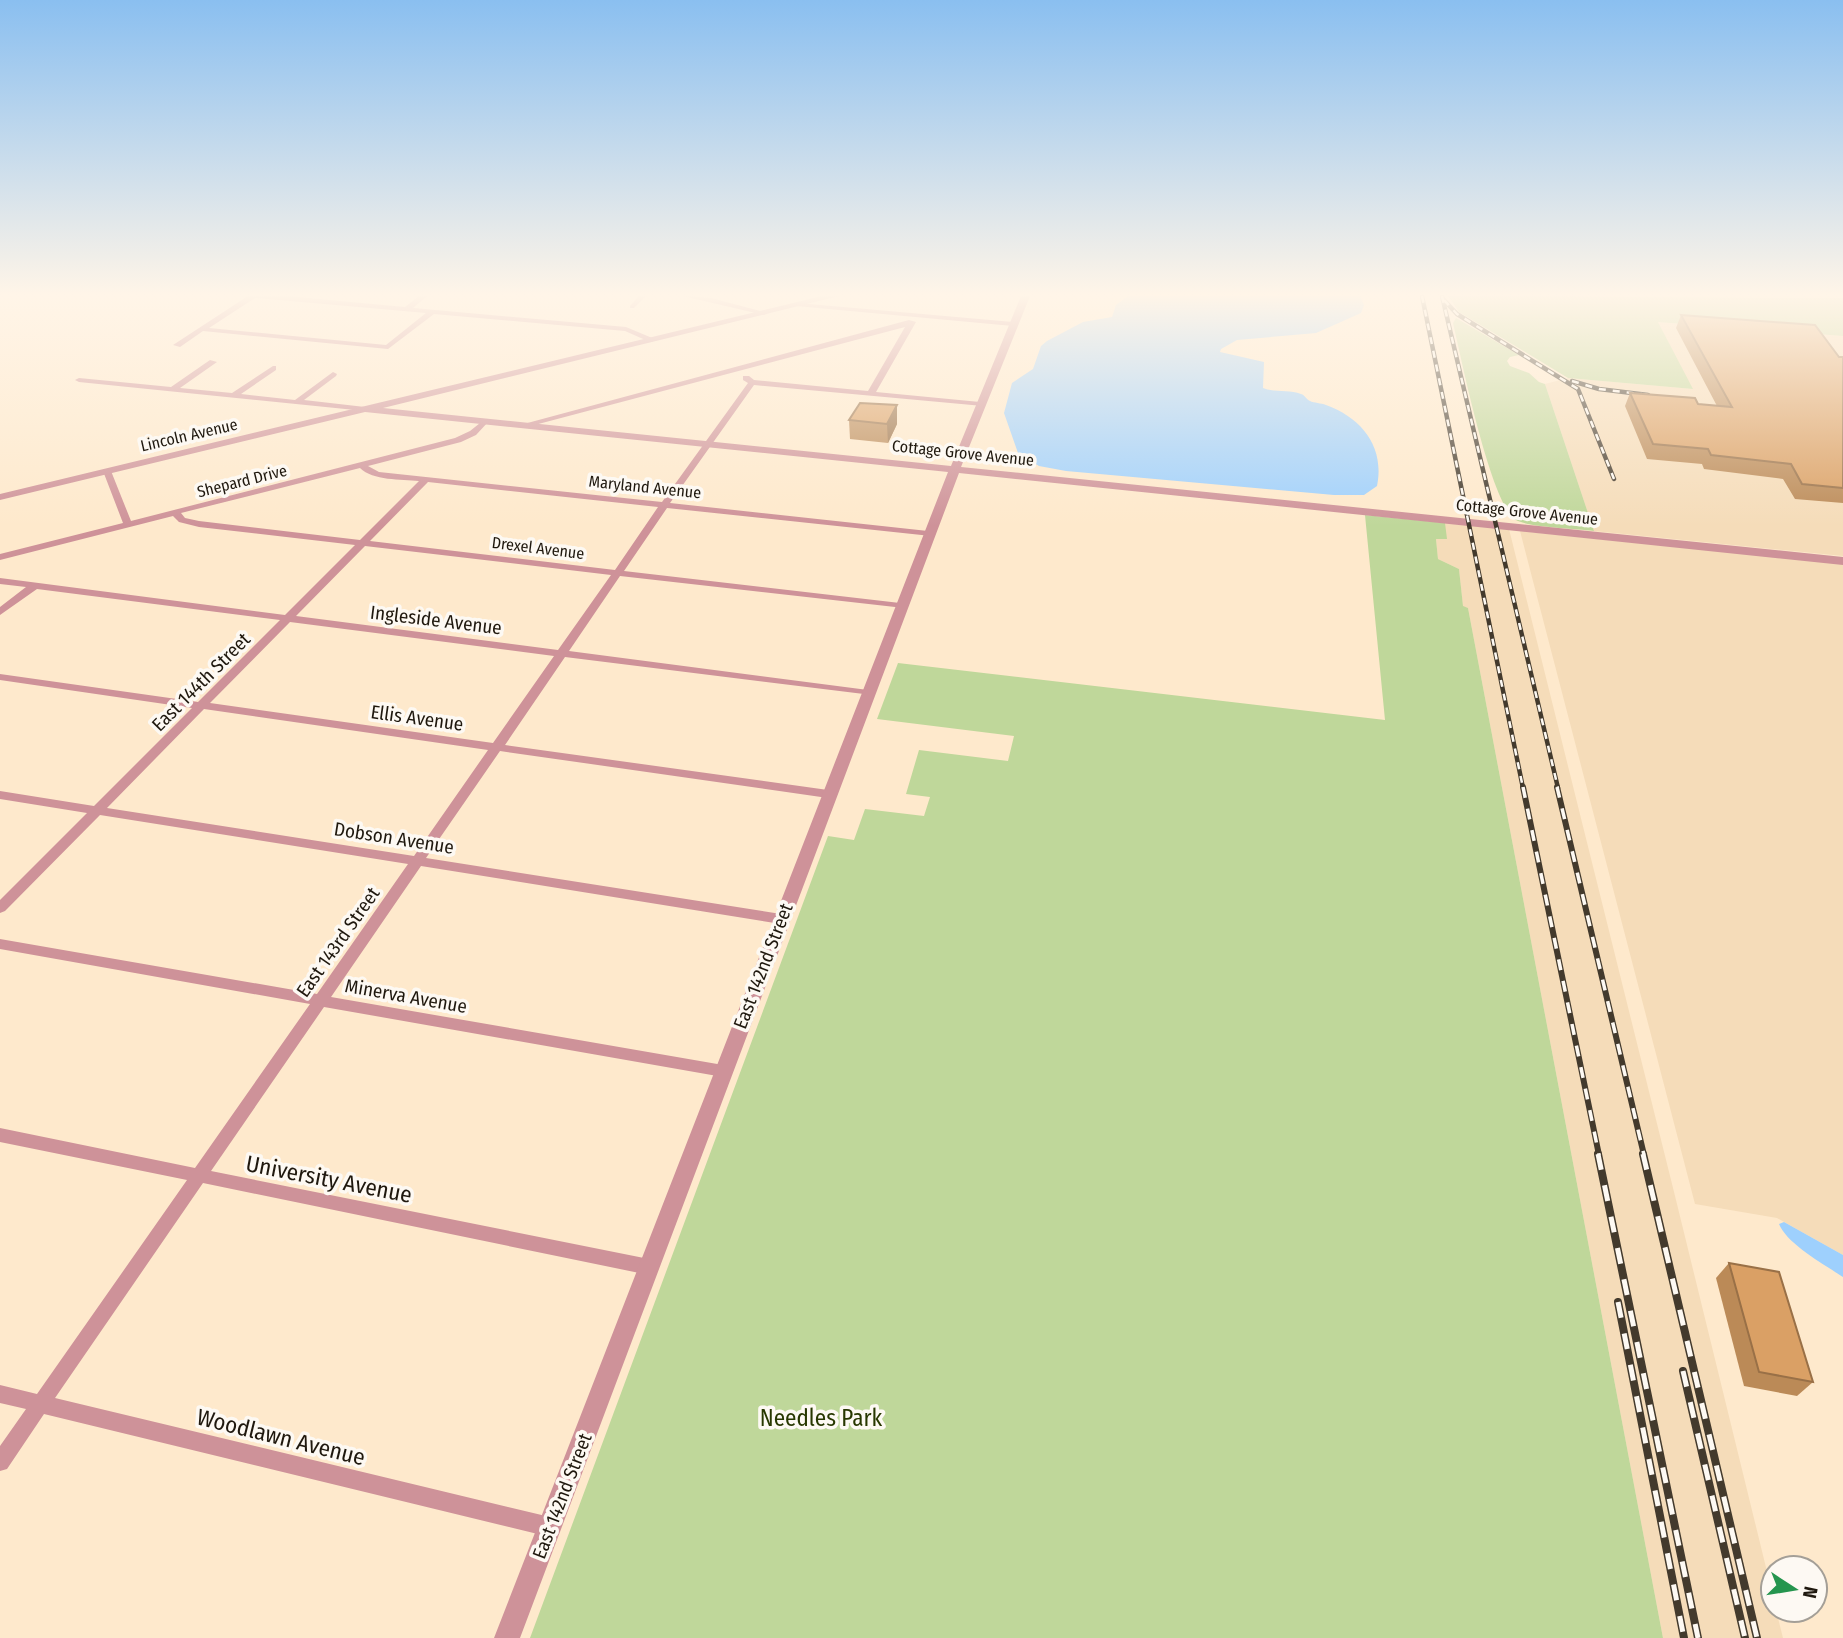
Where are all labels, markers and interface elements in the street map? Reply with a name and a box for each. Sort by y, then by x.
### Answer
street label: Lincoln Avenue [139,415,239,455]
street label: Cottage Grove Avenue [891,436,1035,470]
street label: Shepard Drive [195,461,289,501]
street label: Maryland Avenue [588,472,702,502]
street label: Cottage Grove Avenue [1455,495,1599,529]
street label: Drexel Avenue [491,533,585,563]
street label: Ingleside Avenue [369,601,503,639]
street label: East 144th Street [147,627,256,736]
street label: Ellis Avenue [369,700,465,736]
street label: Dobson Avenue [333,817,455,859]
street label: East 143rd Street [292,882,385,1001]
street label: East 142nd Street [728,899,798,1032]
street label: Minerva Avenue [343,974,469,1018]
street label: University Avenue [244,1149,414,1209]
street label: Woodlawn Avenue [194,1403,368,1471]
park label: Needles Park [760,1404,882,1432]
street label: East 142nd Street [527,1429,597,1562]
north arrow [1759,1554,1829,1624]
text: N [1798,1584,1823,1600]

